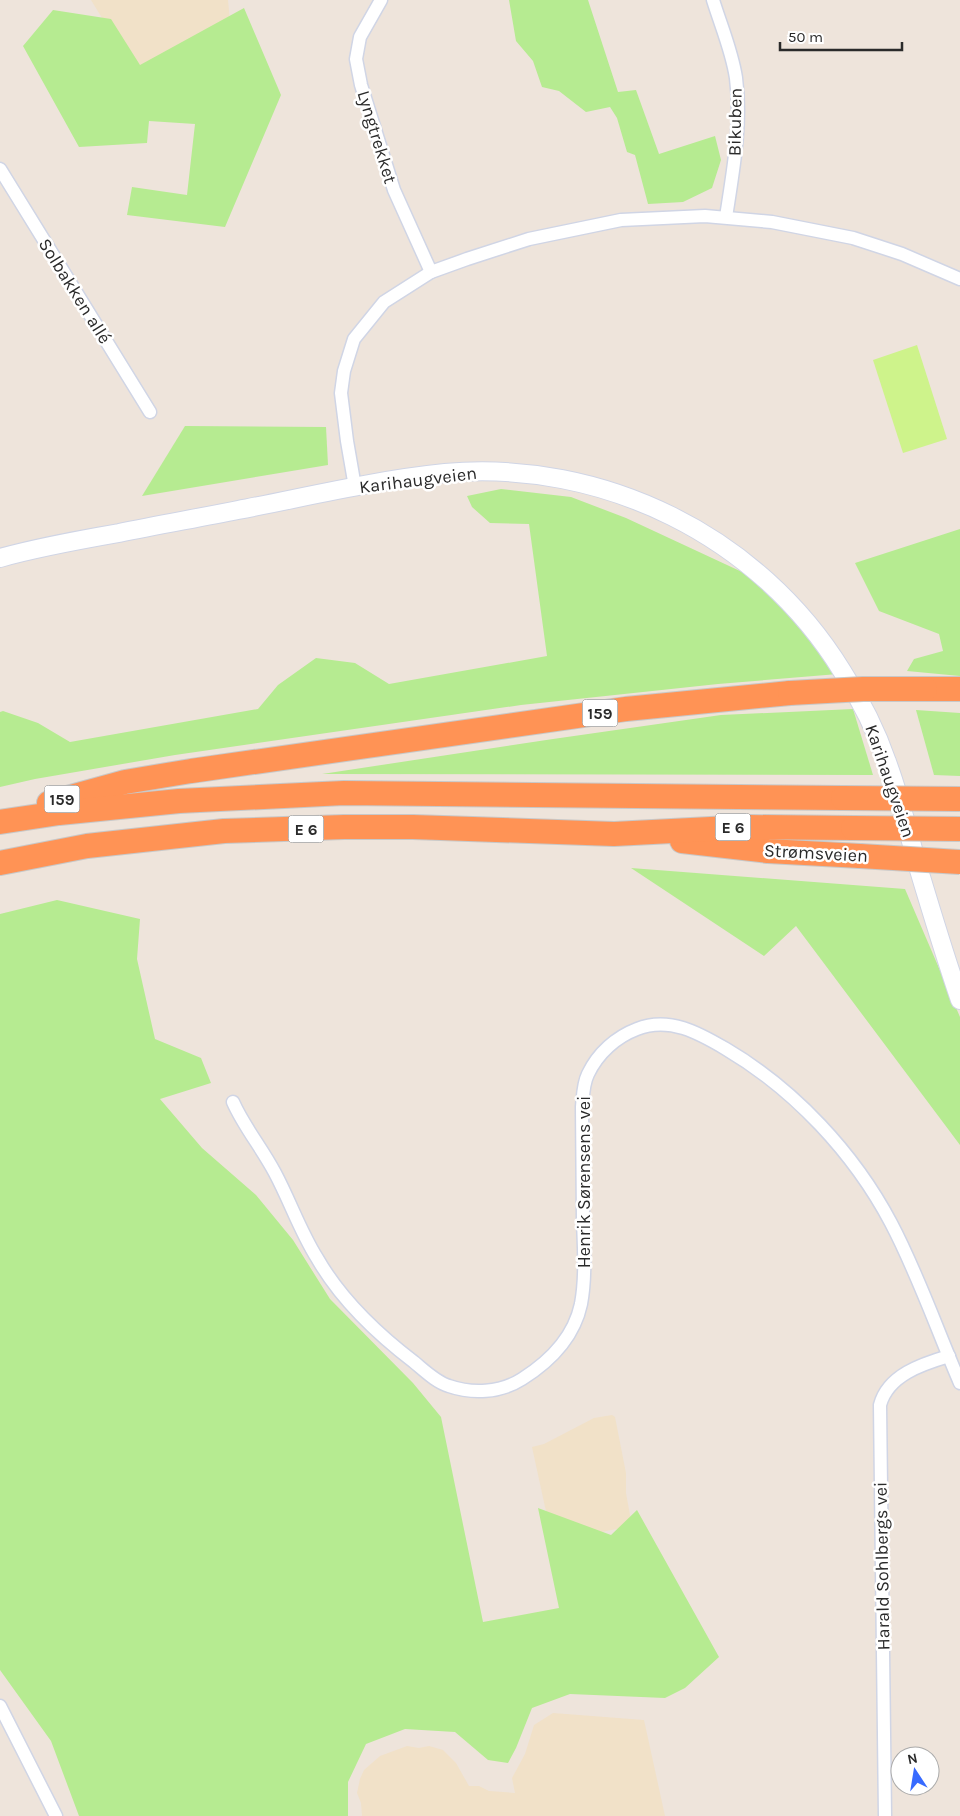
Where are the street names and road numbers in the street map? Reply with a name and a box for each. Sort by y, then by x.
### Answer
street label: Lyngtrekket [352,88,402,186]
street label: Bikuben [723,88,747,156]
street label: Solbakken allé [34,234,116,348]
street label: Karihaugveien [358,462,478,498]
road number: 159 [582,700,618,726]
street label: Karihaugveien [860,721,920,841]
road number: 159 [44,786,80,812]
road number: E 6 [716,814,750,840]
road number: E 6 [288,816,324,842]
street label: Strømsveien [763,839,869,867]
street label: Henrik Sørensens vei [573,1096,595,1268]
street label: Harald Sohlbergs vei [870,1482,894,1650]

